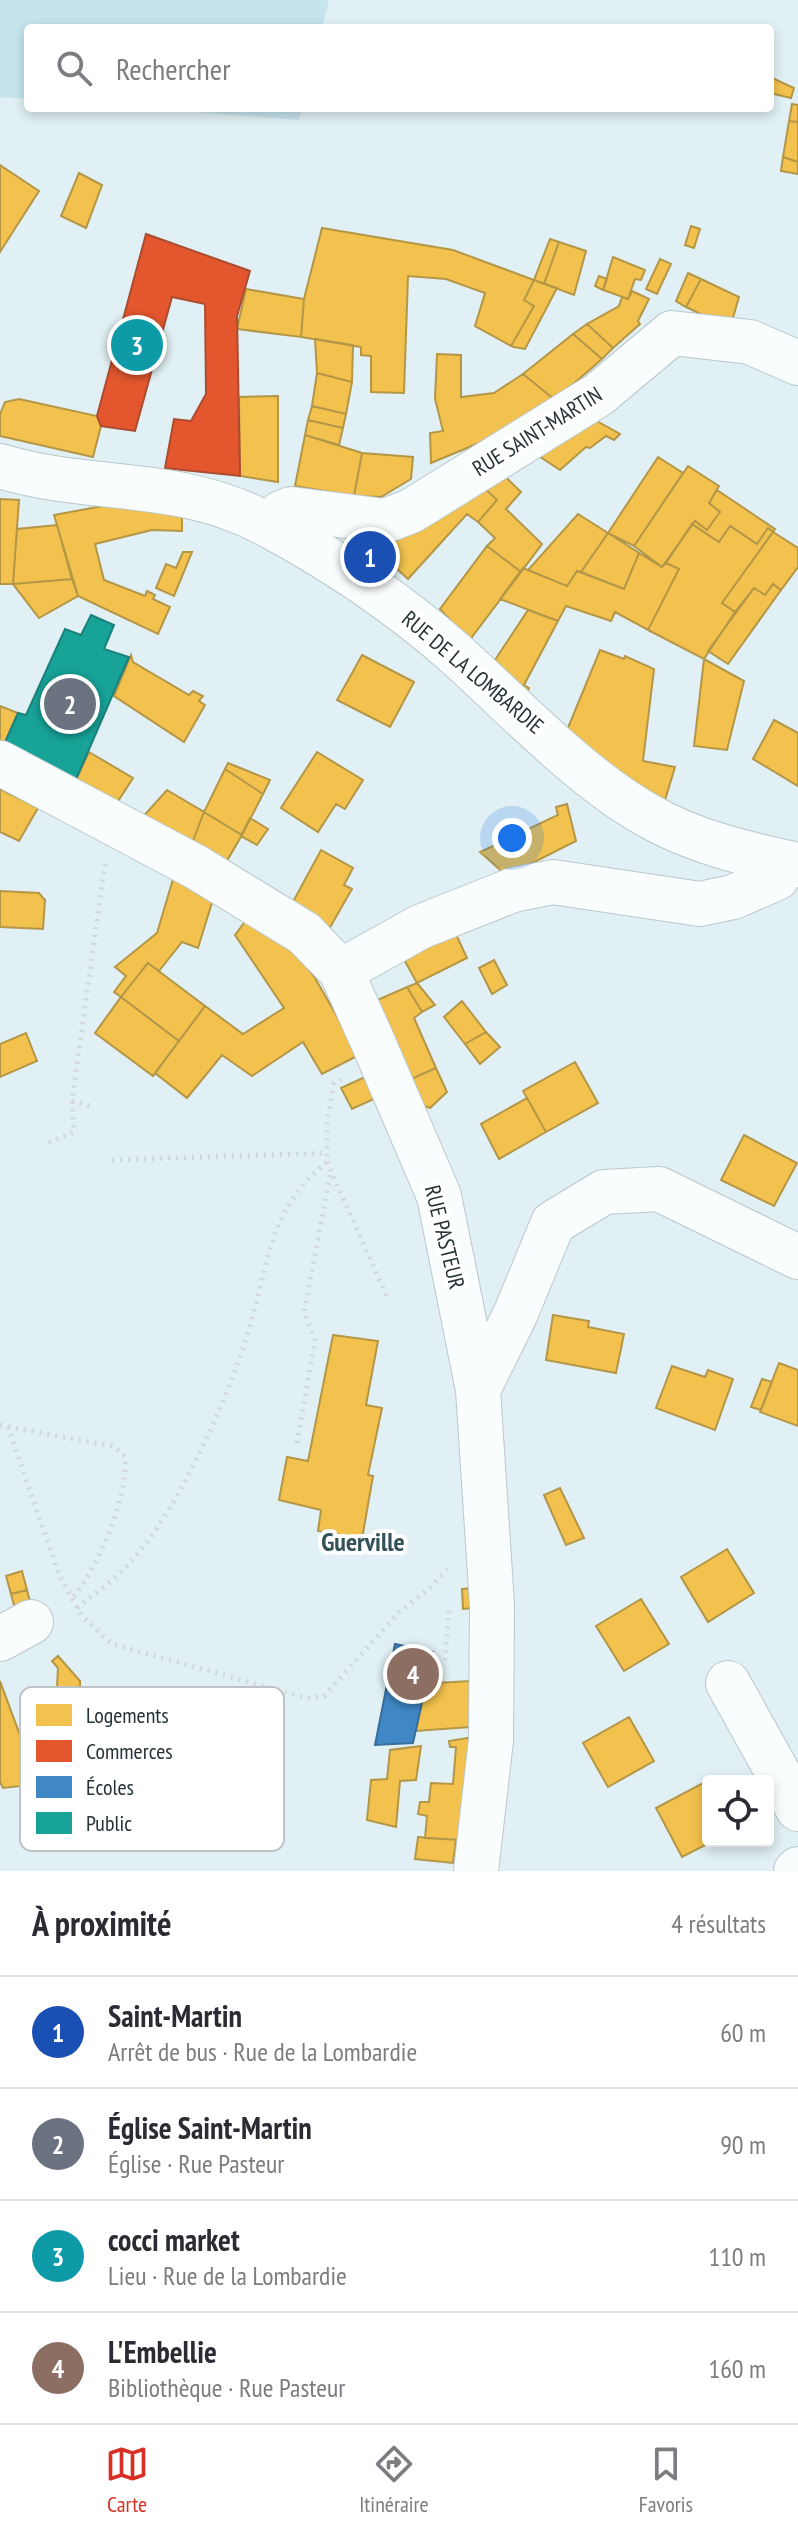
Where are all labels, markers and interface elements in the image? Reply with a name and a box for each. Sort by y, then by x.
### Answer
search box [24,24,774,112]
icon: search [52,46,96,90]
text: Rechercher [116,49,230,88]
pin: 3 [111,315,163,375]
street label: RUE SAINT-MARTIN [467,380,607,482]
pin: 1 [344,527,396,587]
street label: RUE DE LA LOMBARDIE [396,604,550,740]
pin: 2 [44,674,96,734]
your location [492,818,532,858]
street label: RUE PASTEUR [419,1182,471,1292]
district label: Guerville [321,1525,405,1558]
pin: 4 [387,1644,439,1704]
legend [20,1687,284,1851]
text: Logements [86,1701,169,1729]
text: Commerces [86,1737,173,1765]
text: Écoles [86,1773,134,1801]
map controls [702,1775,774,1847]
button: locate [702,1775,774,1847]
text: Public [86,1809,132,1837]
text: À proximité [32,1901,172,1945]
text: 4 résultats [671,1907,766,1940]
text: Saint-Martin [108,1996,242,2035]
text: 1 [52,2016,64,2049]
text: 60 m [720,2016,766,2049]
text: Arrêt de bus · Rue de la Lombardie [108,2035,417,2068]
text: Église Saint-Martin [108,2108,312,2147]
text: 2 [52,2128,64,2161]
text: 90 m [720,2128,766,2161]
text: Église · Rue Pasteur [108,2147,285,2180]
text: cocci market [108,2220,240,2259]
text: 3 [52,2240,64,2273]
text: 110 m [708,2240,766,2273]
text: Lieu · Rue de la Lombardie [108,2259,347,2292]
text: L'Embellie [108,2332,217,2371]
text: 4 [52,2352,64,2385]
text: 160 m [708,2352,766,2385]
text: Bibliothèque · Rue Pasteur [108,2371,345,2404]
tab: Carte [105,2442,149,2518]
tab: Itinéraire [359,2442,429,2518]
tab: Favoris [639,2442,693,2518]

